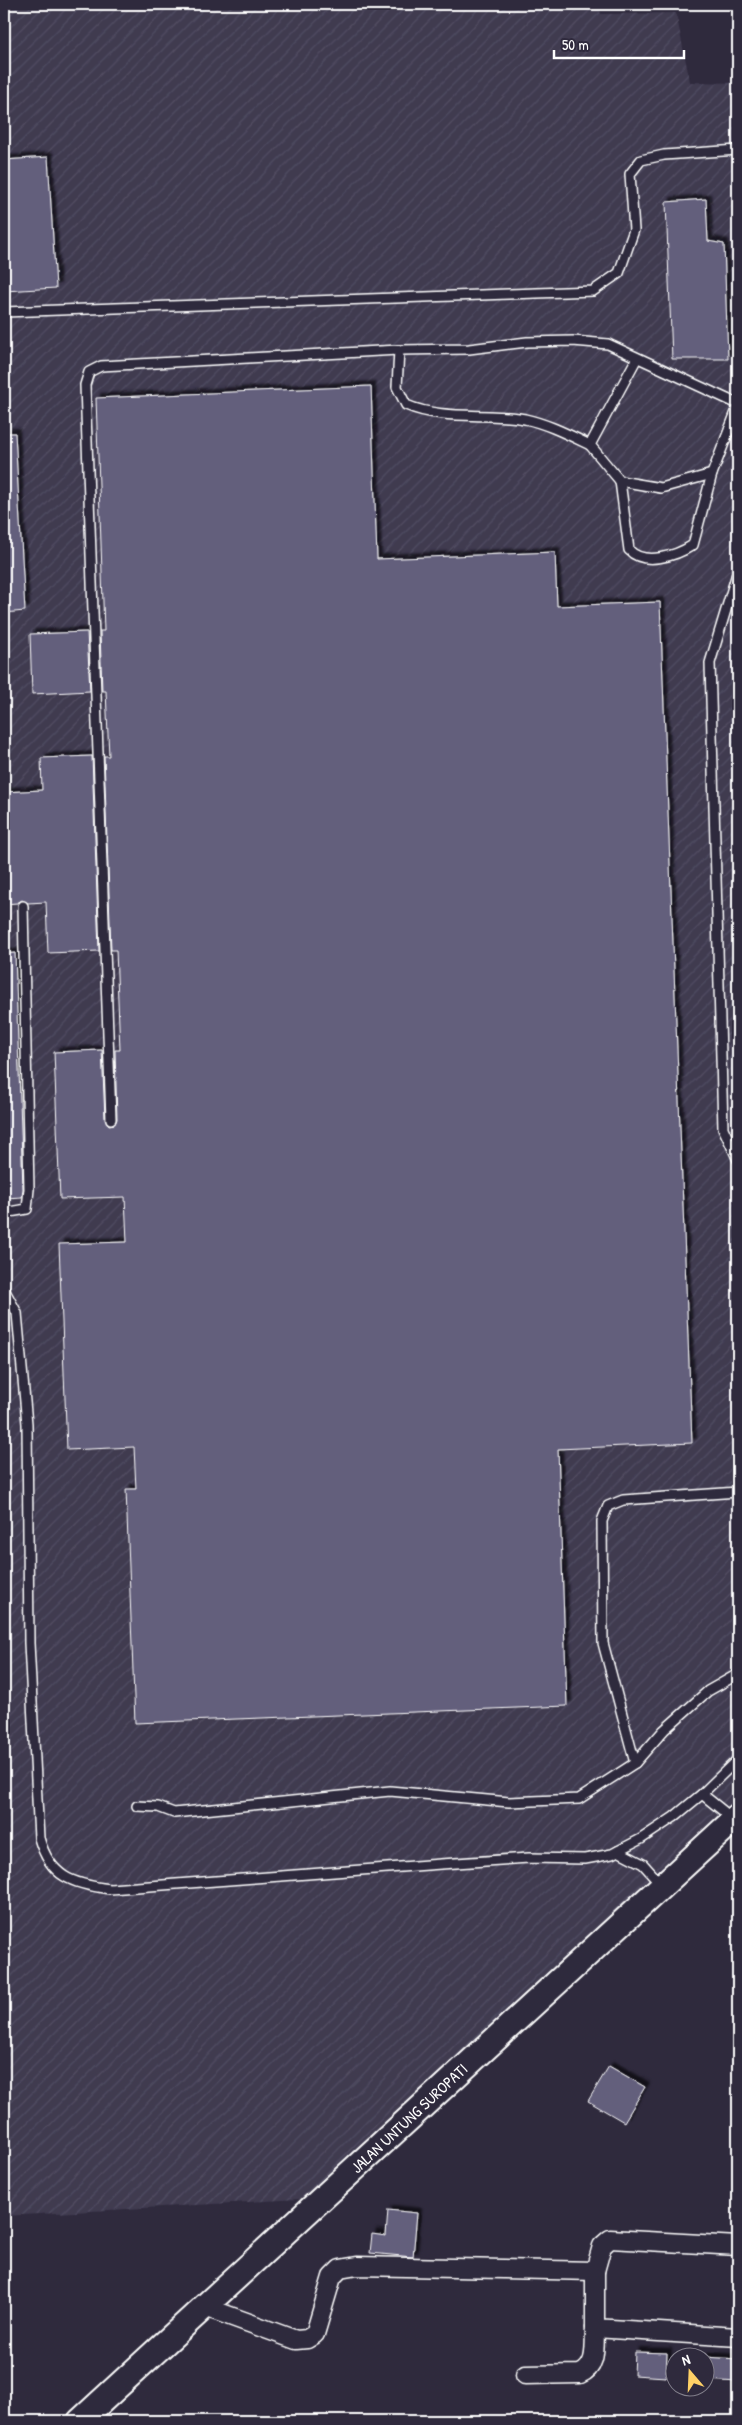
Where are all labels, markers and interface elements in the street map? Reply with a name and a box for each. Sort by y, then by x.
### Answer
scale bar [554,28,684,60]
text: 50 m [562,34,589,55]
street label: JALAN UNTUNG SUROPATI [346,2058,472,2178]
north arrow [664,2348,714,2398]
text: N [679,2349,693,2369]

